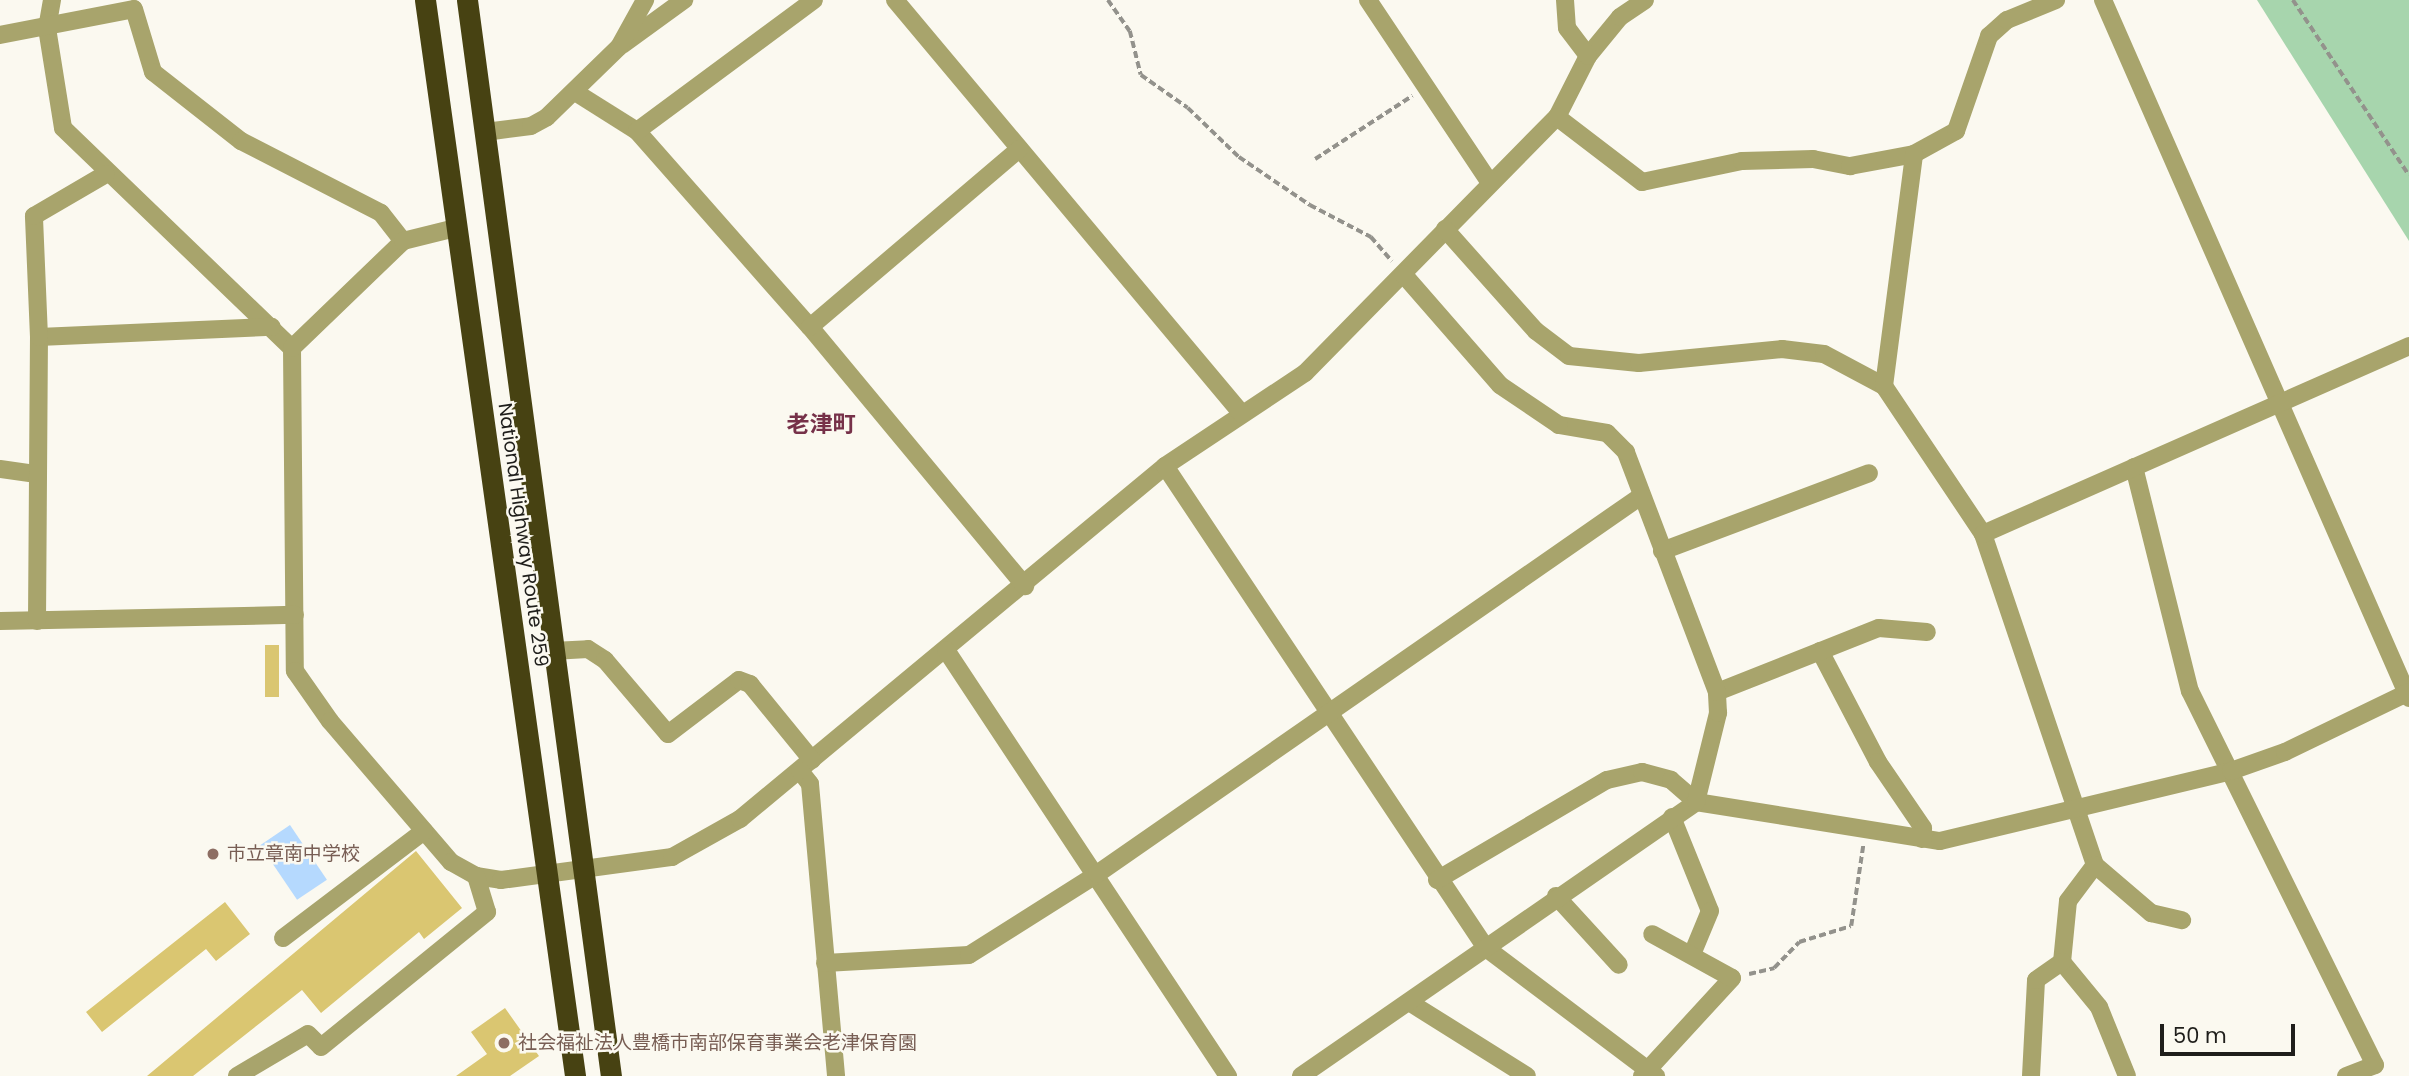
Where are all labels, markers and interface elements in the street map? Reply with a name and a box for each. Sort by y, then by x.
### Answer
street label: National Highway Route 259 [493,402,553,668]
district label: 老津町 [787,410,855,438]
place label: 市立章南中学校 [227,843,360,865]
marker: 市立章南中学校 [205,846,221,862]
scale bar [2164,1010,2299,1054]
text: 50 m [2173,1021,2227,1050]
place label: 社会福祉法人豊橋市南部保育事業会老津保育園 [518,1032,917,1054]
marker: 社会福祉法人豊橋市南部保育事業会老津保育園 [496,1035,512,1051]

